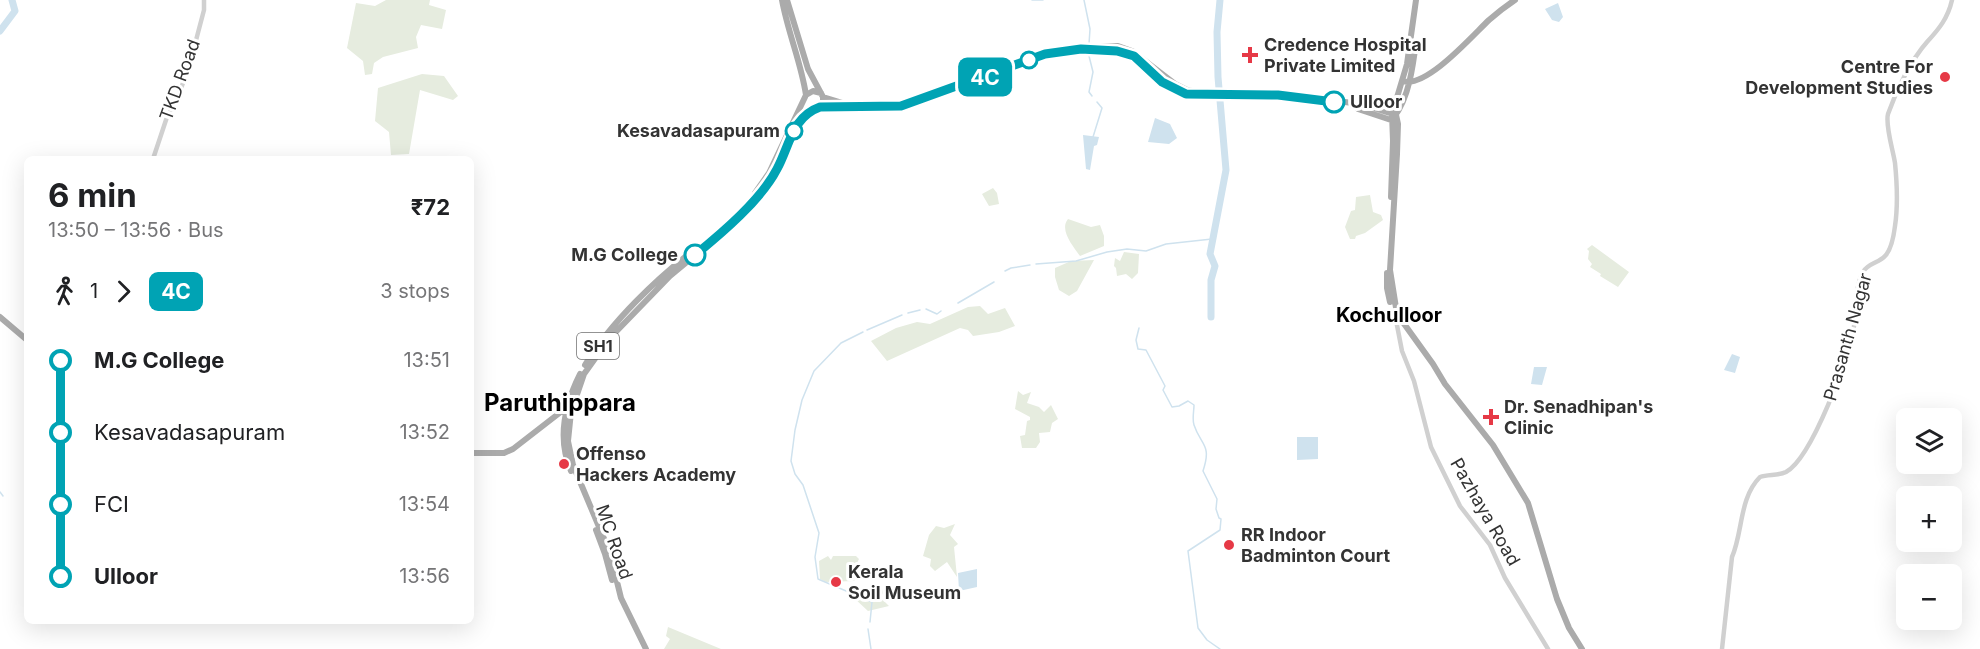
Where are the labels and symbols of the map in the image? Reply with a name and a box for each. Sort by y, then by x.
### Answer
place label: Credence Hospital Private Limited [1264,34,1427,76]
street label: TKD Road [155,36,204,123]
marker: Credence Hospital Private Limited [1241,46,1259,64]
unlabelled marker [1020,51,1038,69]
place label: Centre For Development Studies [1745,56,1933,98]
line badge: 4C [958,58,1012,97]
marker: Centre For Development Studies [1938,70,1952,84]
marker: Ulloor [1323,91,1345,113]
place label: Ulloor [1350,91,1402,112]
place label: Kesavadasapuram [617,120,780,141]
marker: Kesavadasapuram [785,122,803,140]
place label: M.G College [571,244,678,265]
marker: M.G College [684,244,706,266]
street label: Prasanth Nagar [1819,270,1876,403]
district label: Kochulloor [1336,303,1442,327]
road number: SH1 [577,333,619,359]
district label: Paruthippara [484,388,636,417]
place label: Dr. Senadhipan's Clinic [1504,396,1653,438]
marker: Dr. Senadhipan's Clinic [1482,408,1500,426]
place label: Offenso Hackers Academy [576,443,736,485]
street label: Pazhaya Road [1446,454,1525,569]
marker: Offenso Hackers Academy [557,457,571,471]
street label: MC Road [592,502,637,582]
place label: RR Indoor Badminton Court [1241,524,1390,566]
marker: RR Indoor Badminton Court [1222,538,1236,552]
place label: Kerala Soil Museum [848,561,961,603]
marker: Kerala Soil Museum [829,575,843,589]

